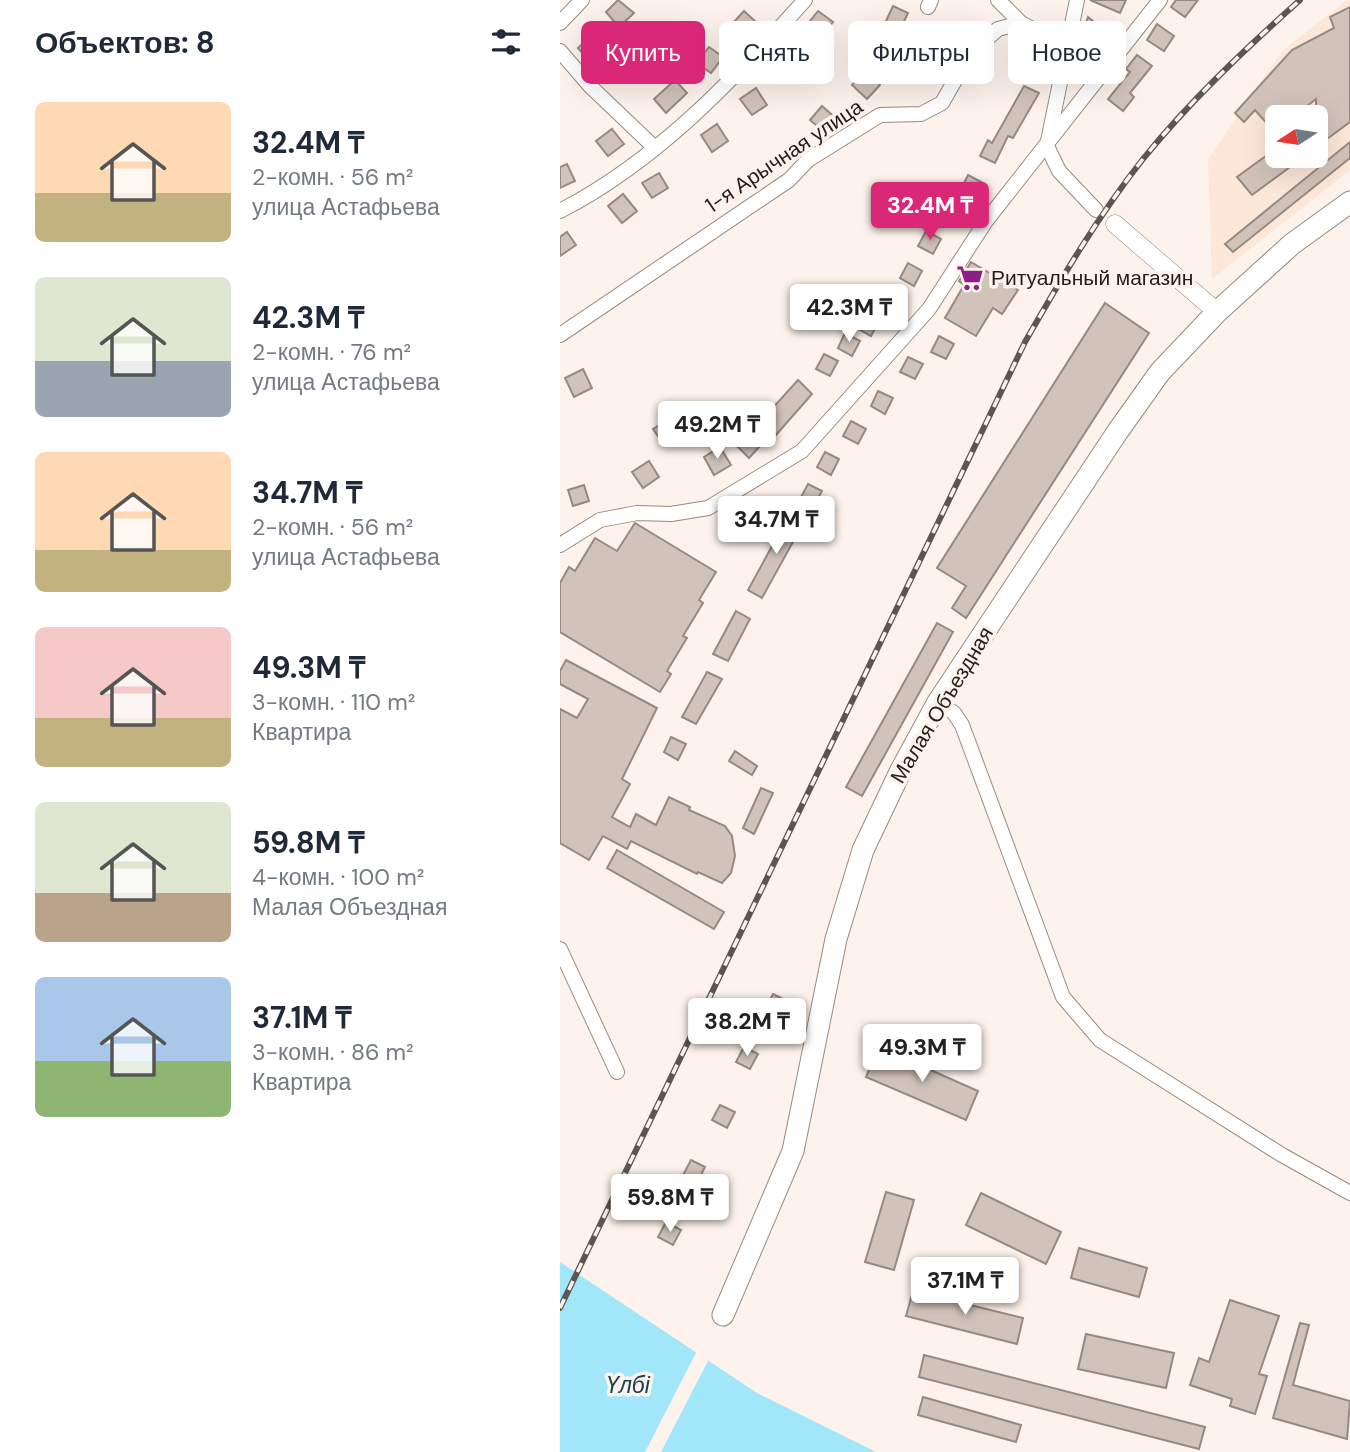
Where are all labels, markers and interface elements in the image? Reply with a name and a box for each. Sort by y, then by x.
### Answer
chip: Купить [581,21,705,84]
chip: Снять [719,21,834,84]
chip: Фильтры [848,21,994,84]
chip: Новое [1008,21,1126,84]
text: Объектов: 8 [35,23,215,62]
icon: filters [487,23,525,61]
street label: 1-я Арычная улица [700,93,869,219]
north arrow [1265,105,1328,168]
map controls [1265,105,1328,168]
text: 32.4M ₸ [252,123,364,162]
icon: home [91,130,175,214]
text: 2-комн. · 56 m² [252,162,413,192]
pin: 32.4M ₸ [865,182,995,242]
text: 32.4M ₸ [887,190,973,220]
text: улица Астафьева [252,192,440,222]
supermarket icon: Ритуальный магазин [955,263,985,293]
place label: Ритуальный магазин [991,264,1193,292]
pin: 42.3M ₸ [784,284,914,344]
text: 42.3M ₸ [806,292,892,322]
text: 42.3M ₸ [252,298,364,337]
icon: home [91,305,175,389]
text: 2-комн. · 76 m² [252,337,411,367]
text: улица Астафьева [252,367,440,397]
pin: 49.2M ₸ [652,402,782,461]
text: 49.2M ₸ [674,409,760,439]
text: 34.7M ₸ [252,473,362,512]
icon: home [91,480,175,564]
pin: 34.7M ₸ [711,496,841,556]
text: 34.7M ₸ [734,504,818,534]
text: 2-комн. · 56 m² [252,512,413,542]
text: улица Астафьева [252,542,440,572]
street label: Малая Объездная [884,621,1000,789]
text: 49.3M ₸ [252,648,365,687]
icon: home [91,655,175,739]
text: 3-комн. · 110 m² [252,687,415,717]
text: Квартира [252,717,351,747]
text: 59.8M ₸ [252,823,365,862]
icon: home [91,830,175,914]
text: 4-комн. · 100 m² [252,862,424,892]
text: Малая Объездная [252,892,447,922]
text: 37.1M ₸ [252,998,352,1037]
pin: 38.2M ₸ [682,998,812,1058]
icon: home [91,1005,175,1089]
text: 38.2M ₸ [704,1006,790,1036]
pin: 49.3M ₸ [857,1024,987,1084]
text: 49.3M ₸ [879,1032,965,1062]
text: 3-комн. · 86 m² [252,1037,414,1067]
text: Квартира [252,1067,351,1097]
pin: 59.8M ₸ [605,1174,735,1234]
text: 59.8M ₸ [627,1182,713,1212]
pin: 37.1M ₸ [900,1258,1030,1317]
text: 37.1M ₸ [927,1265,1003,1295]
water label: Үлбі [606,1370,651,1400]

